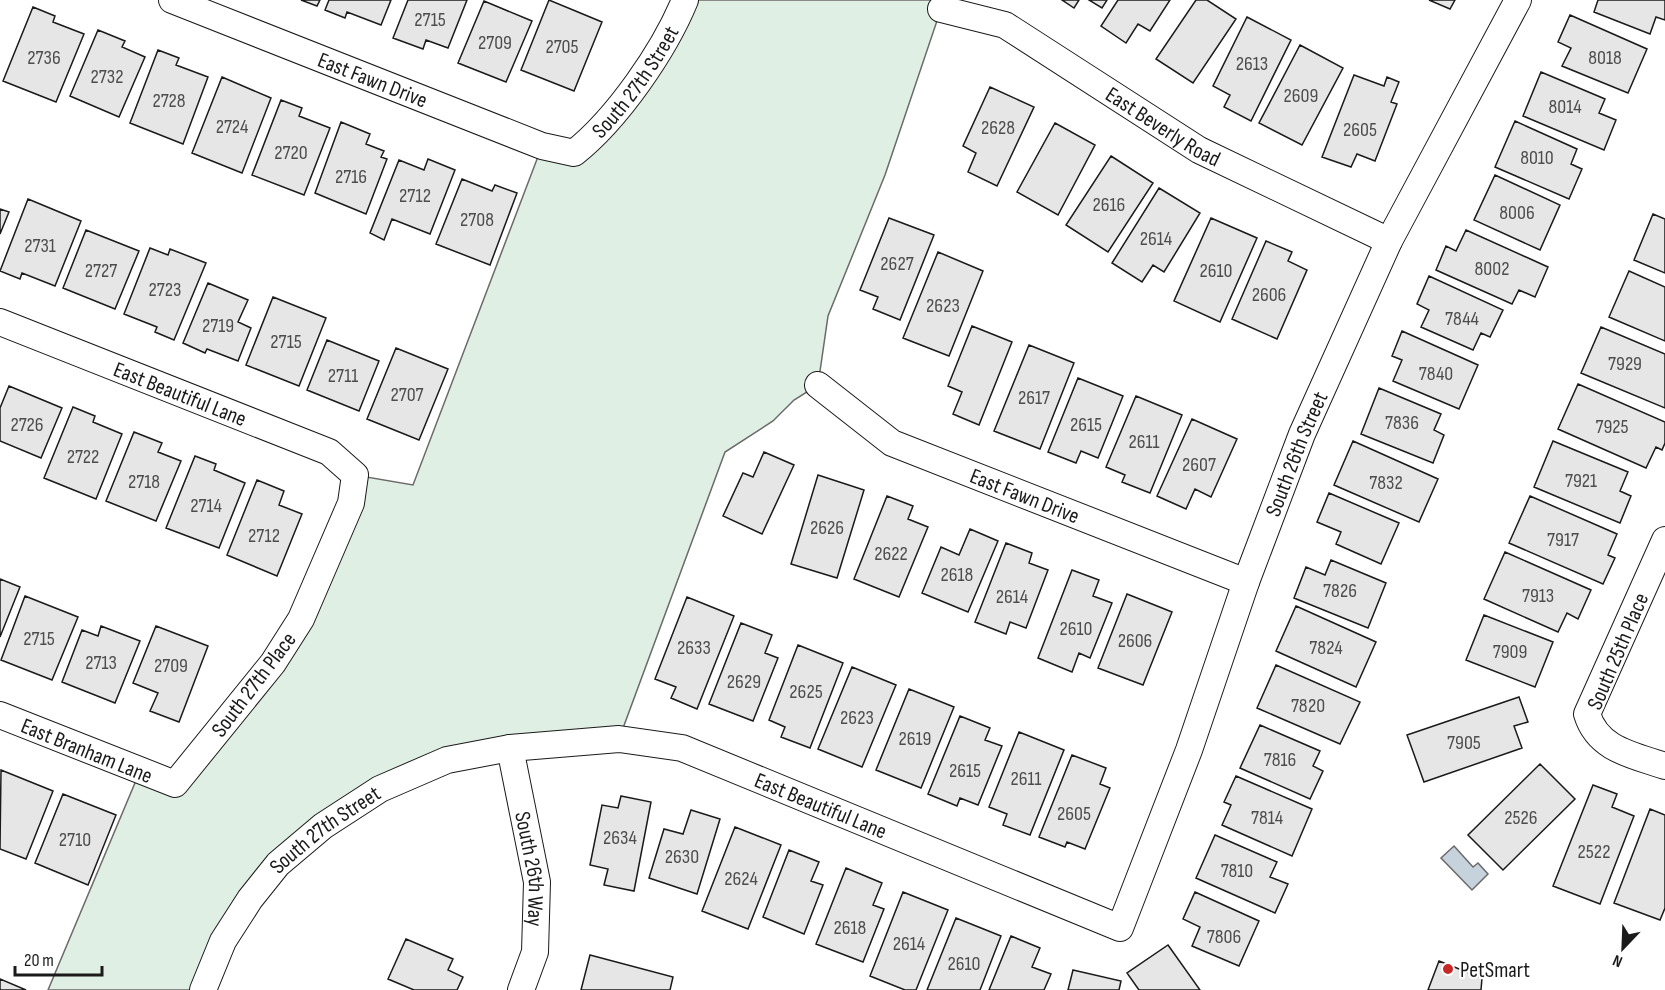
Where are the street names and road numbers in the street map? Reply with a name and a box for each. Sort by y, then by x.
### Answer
street label: South 27th Street [587,21,686,144]
street label: East Fawn Drive [314,47,431,114]
street label: East Beverly Road [1100,82,1224,173]
street label: East Beautiful Lane [110,356,250,433]
street label: South 26th Street [1260,387,1334,521]
street label: East Fawn Drive [966,463,1083,530]
street label: South 25th Place [1582,589,1655,714]
street label: South 27th Place [206,627,302,743]
street label: East Branham Lane [17,713,156,790]
street label: East Beautiful Lane [750,767,891,846]
street label: South 27th Street [264,780,386,879]
street label: South 26th Way [508,809,549,927]

